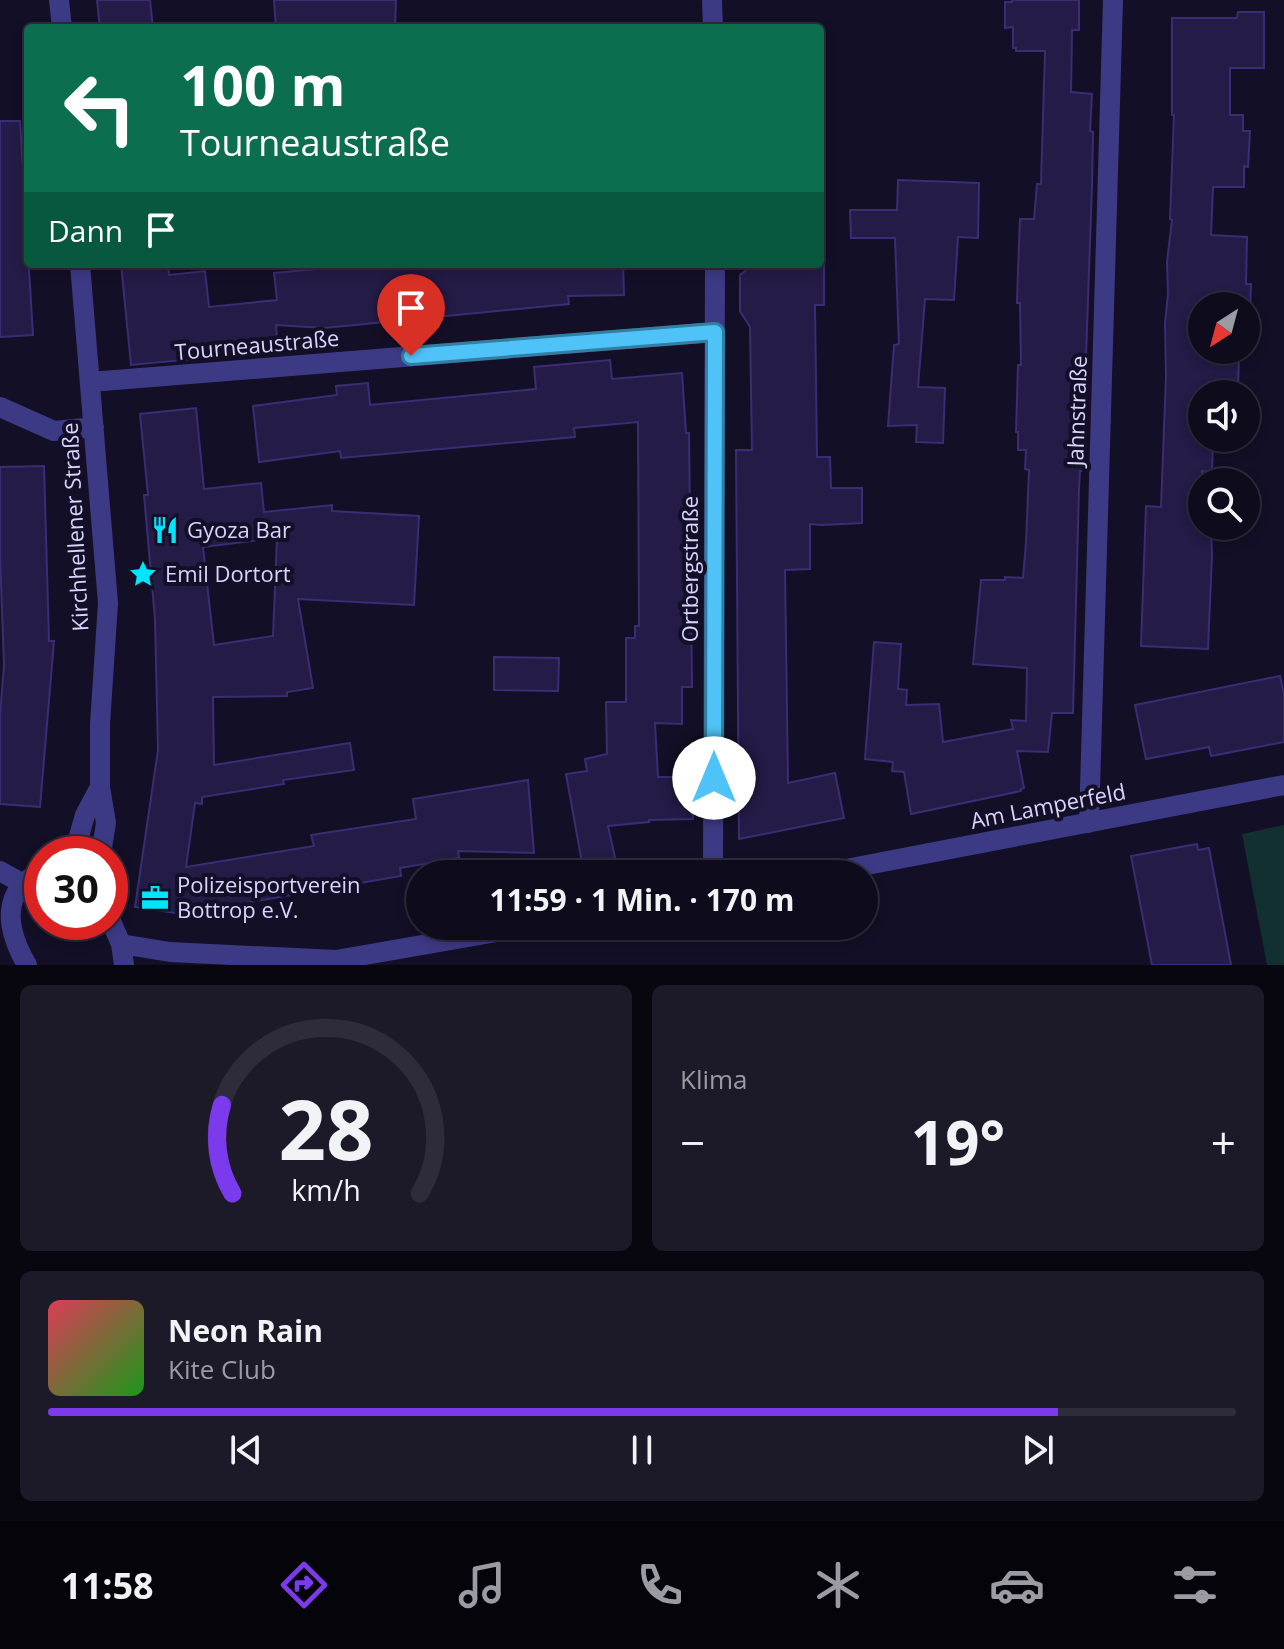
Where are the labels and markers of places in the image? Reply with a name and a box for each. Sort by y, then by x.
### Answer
pin [377,274,445,356]
place label: Gyoza Bar [187,514,291,544]
restaurant icon: Gyoza Bar [150,515,180,545]
place label: Emil Dortort [165,558,291,588]
place icon: Emil Dortort [128,559,158,589]
place label: Polizeisportverein Bottrop e.V. [177,869,361,924]
office icon: Polizeisportverein Bottrop e.V. [140,883,170,913]

